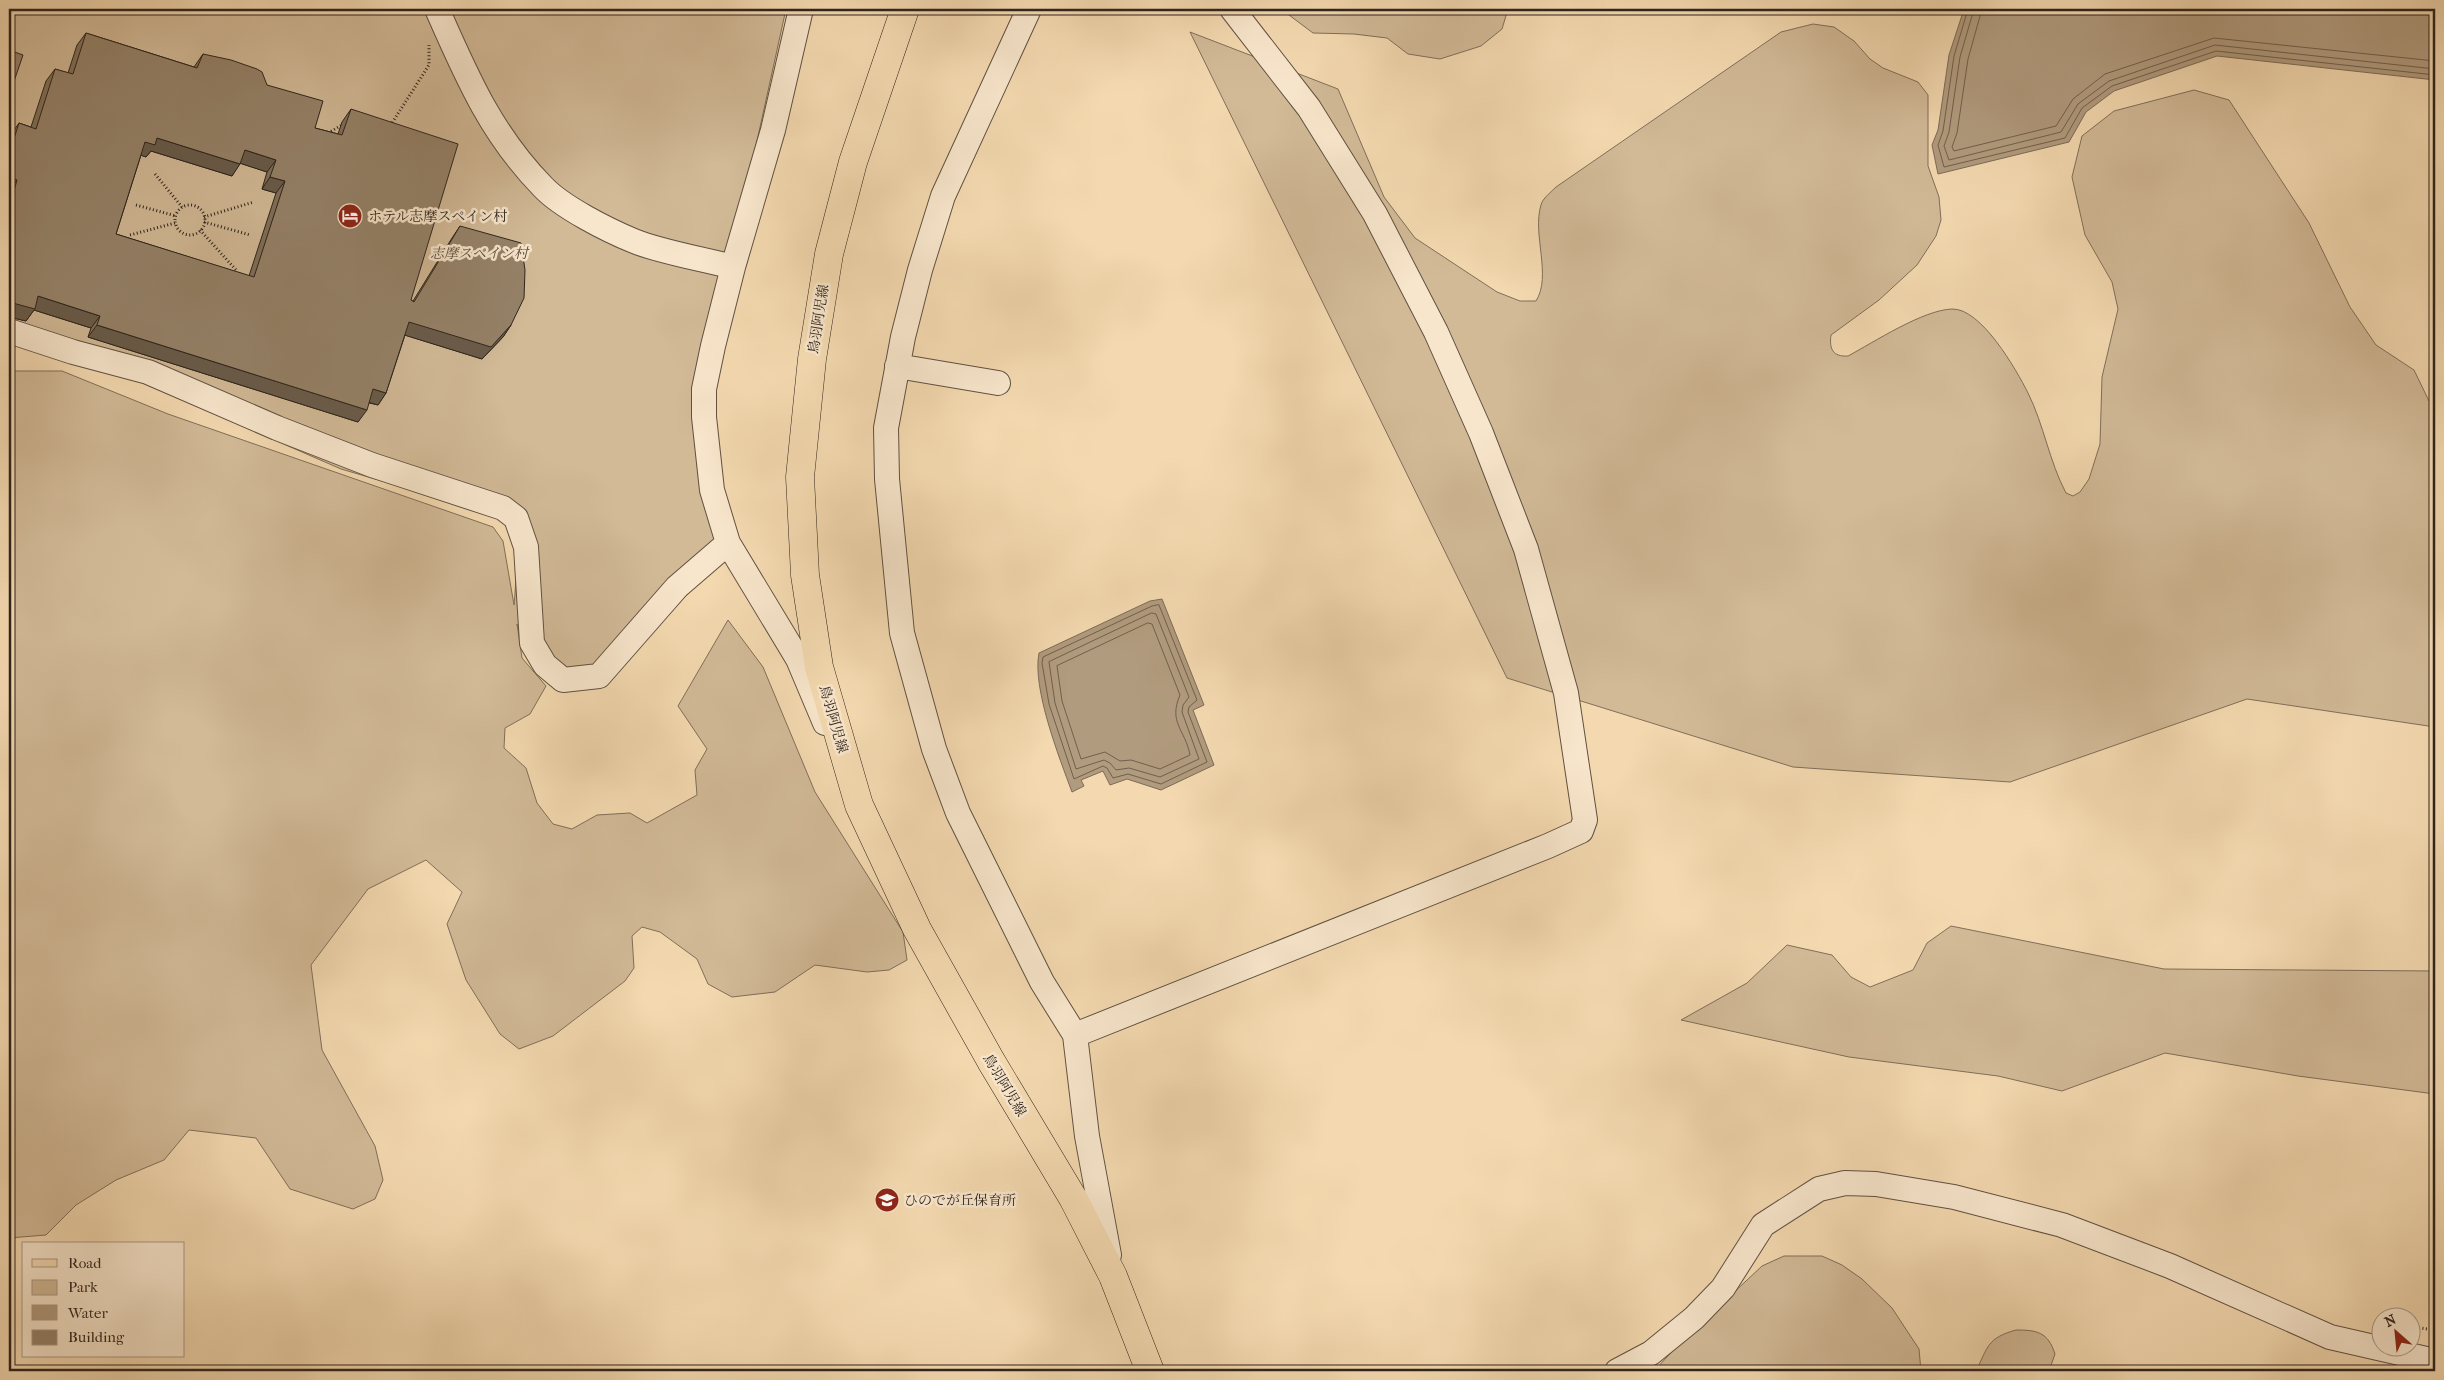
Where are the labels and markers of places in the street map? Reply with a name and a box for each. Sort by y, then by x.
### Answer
hotel icon: ホテル志摩スペイン村 [337,203,363,229]
place label: ホテル志摩スペイン村 [368,208,507,225]
school or university icon: ひのでが丘保育所 [874,1187,900,1213]
place label: ひのでが丘保育所 [904,1192,1016,1209]

